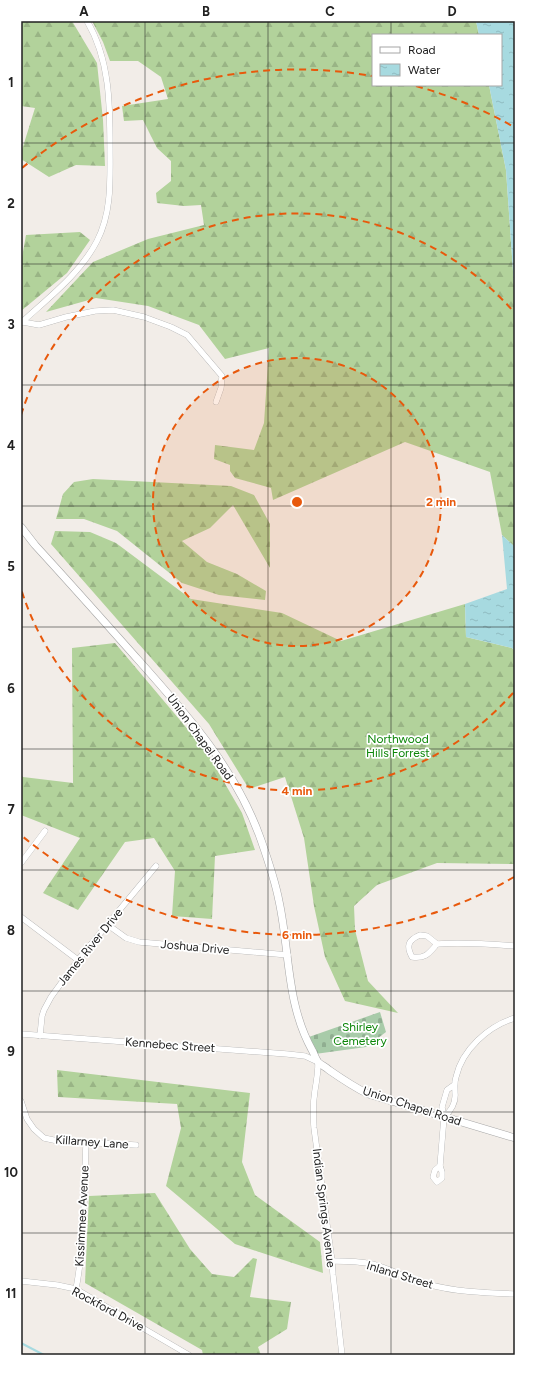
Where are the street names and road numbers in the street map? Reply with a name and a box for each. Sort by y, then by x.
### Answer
street label: Union Chapel Road [164,691,236,783]
street label: James River Drive [55,905,126,988]
street label: Joshua Drive [160,937,230,957]
street label: Kennebec Street [124,1035,216,1055]
street label: Union Chapel Road [361,1083,463,1129]
street label: Killarney Lane [55,1132,130,1152]
street label: Indian Springs Avenue [310,1148,338,1269]
street label: Kissimmee Avenue [72,1165,92,1267]
street label: Inland Street [365,1258,435,1292]
street label: Rockford Drive [69,1284,147,1334]

